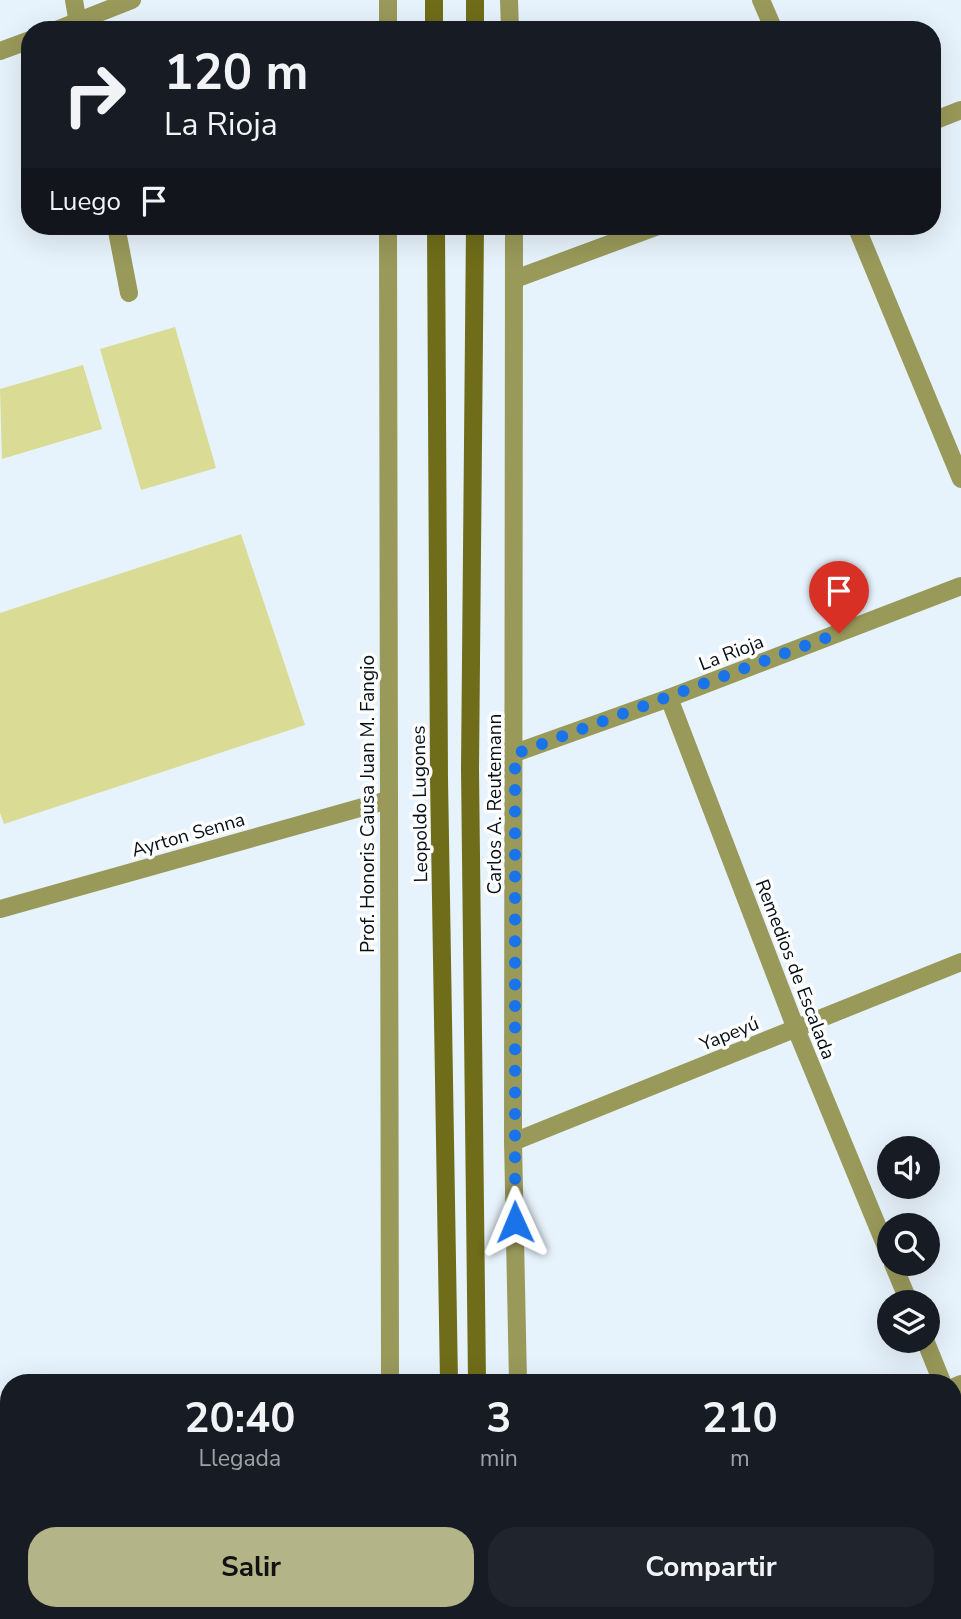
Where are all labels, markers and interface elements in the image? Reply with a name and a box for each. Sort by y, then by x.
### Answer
text: 120 m [164,39,308,106]
icon: right [49,49,140,140]
text: La Rioja [164,103,278,146]
icon: arrive [135,182,173,220]
text: Luego [49,184,121,219]
pin [809,561,869,633]
icon: arrive [820,572,858,610]
street label: La Rioja [695,629,768,677]
street label: Prof. Honoris Causa Juan M. Fangio [355,655,381,953]
street label: Carlos A. Reutemann [482,714,508,894]
street label: Leopoldo Lugones [406,725,434,883]
street label: Ayrton Senna [129,806,248,864]
street label: Remedios de Escalada [749,876,841,1063]
street label: Yapeyú [695,1010,763,1058]
map controls [877,1136,940,1353]
button: sound [877,1136,940,1199]
position arrow [478,1185,552,1259]
button: search [877,1213,940,1276]
button: layers [877,1290,940,1353]
text: 20:40 [184,1390,295,1447]
text: 3 [486,1390,511,1447]
text: 210 [702,1390,778,1447]
text: Llegada [199,1443,281,1474]
text: min [480,1443,518,1474]
text: m [730,1443,750,1474]
button: Salir [28,1527,474,1607]
button: Compartir [488,1527,934,1607]

